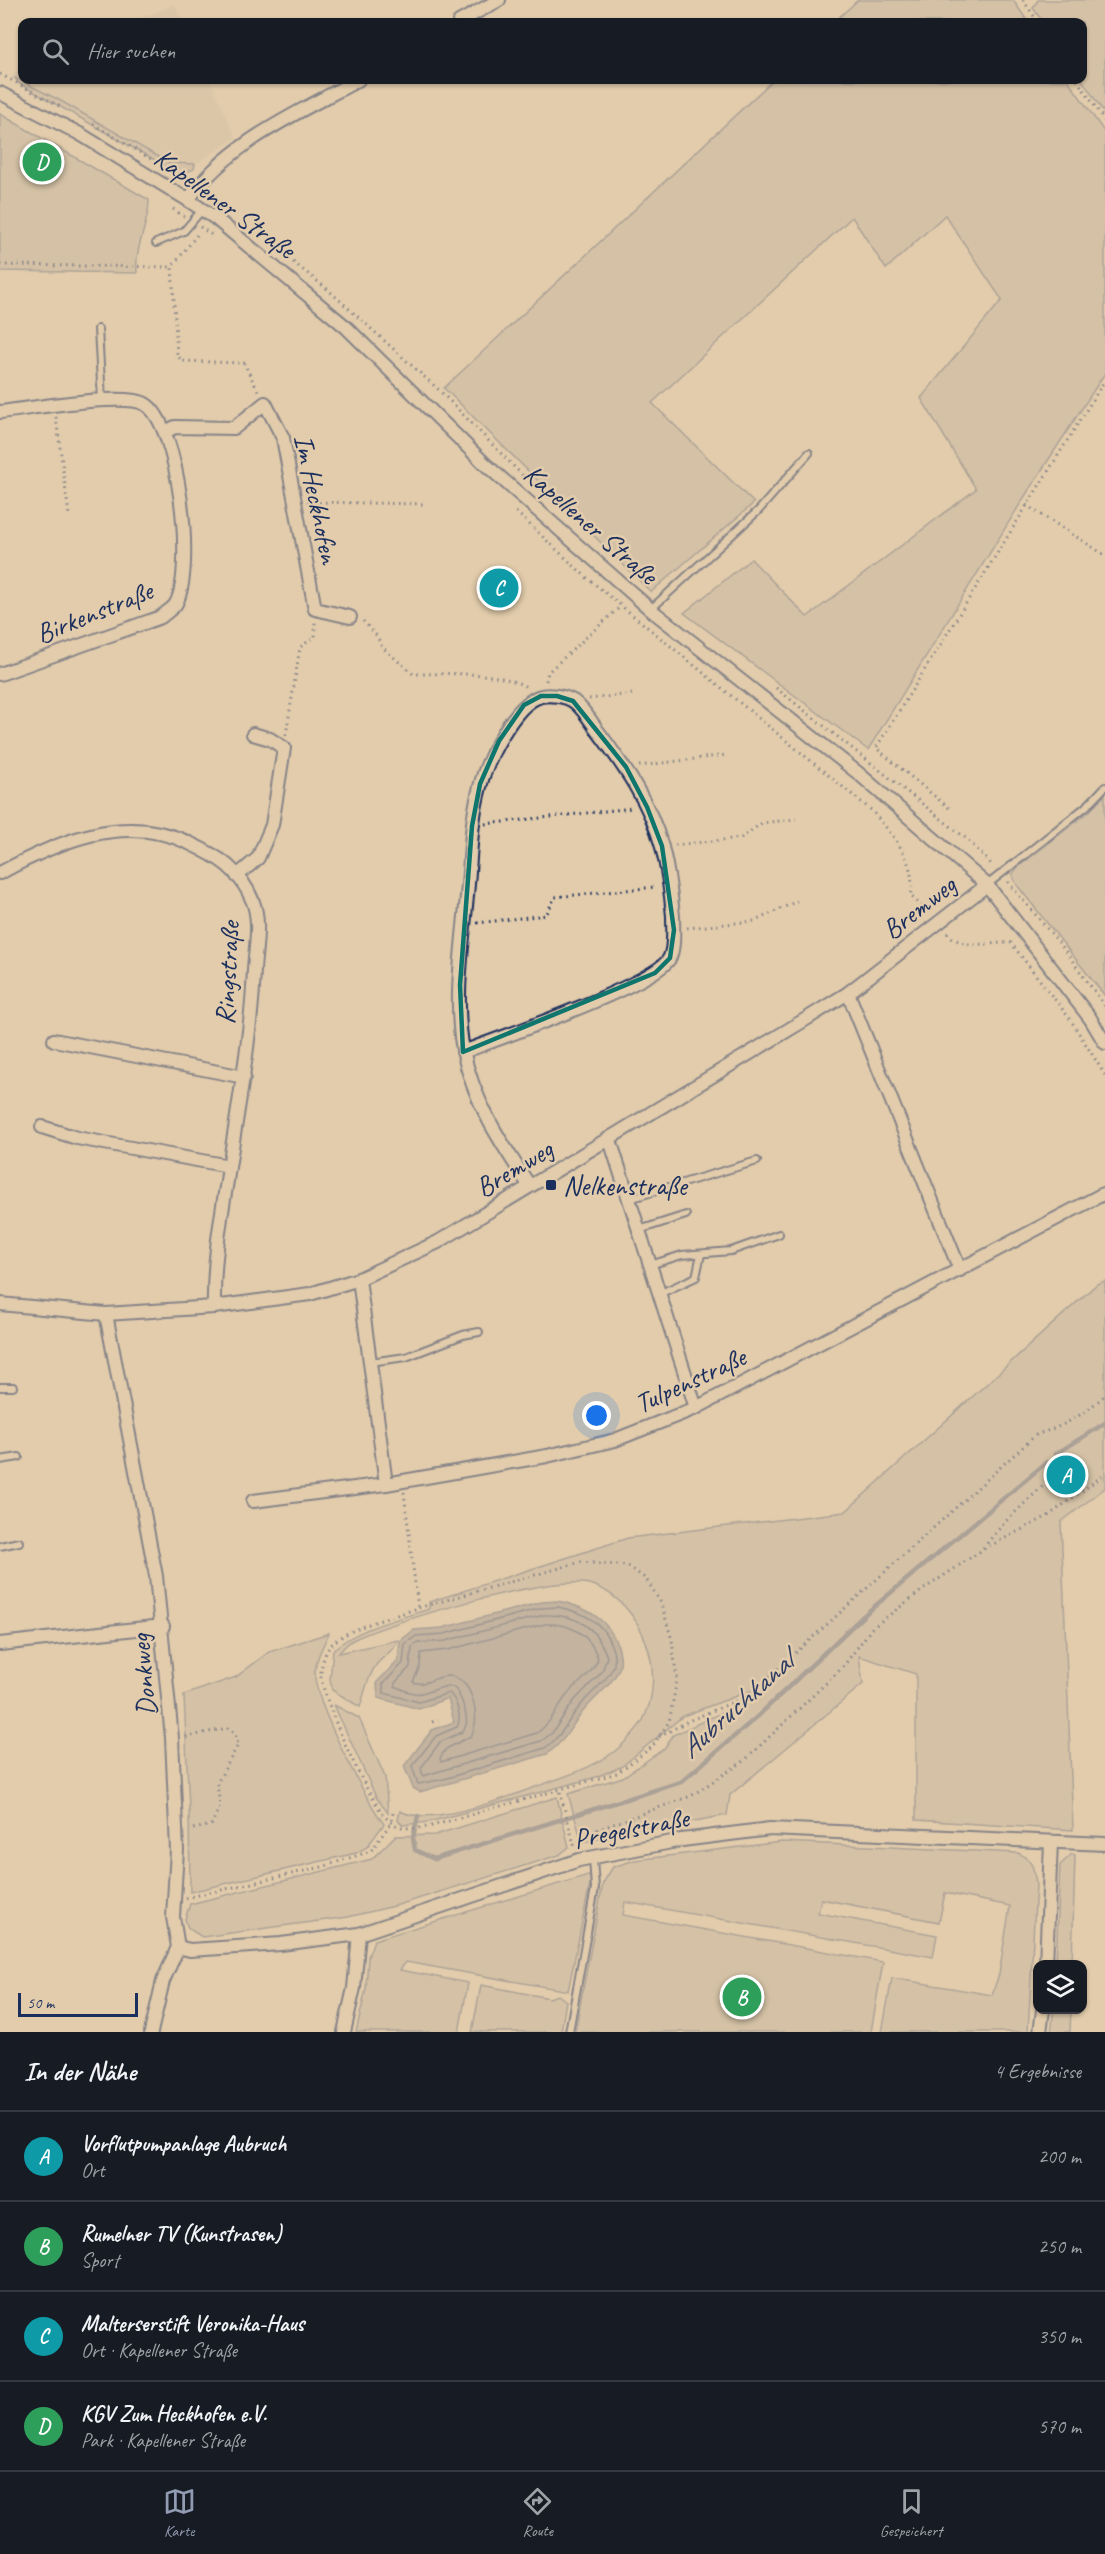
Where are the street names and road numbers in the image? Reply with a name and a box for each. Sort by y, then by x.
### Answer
street label: Kapellener Straße [147,140,304,267]
street label: Im Heckhofen [286,431,348,568]
street label: Kapellener Straße [517,456,667,593]
street label: Birkenstraße [31,572,159,651]
street label: Bremweg [875,867,964,947]
street label: Ringstraße [207,919,247,1025]
street label: Bremweg [469,1131,560,1205]
street label: Tulpenstraße [629,1338,753,1421]
street label: Donkweg [122,1631,164,1718]
street label: Pregelstraße [570,1799,693,1856]

